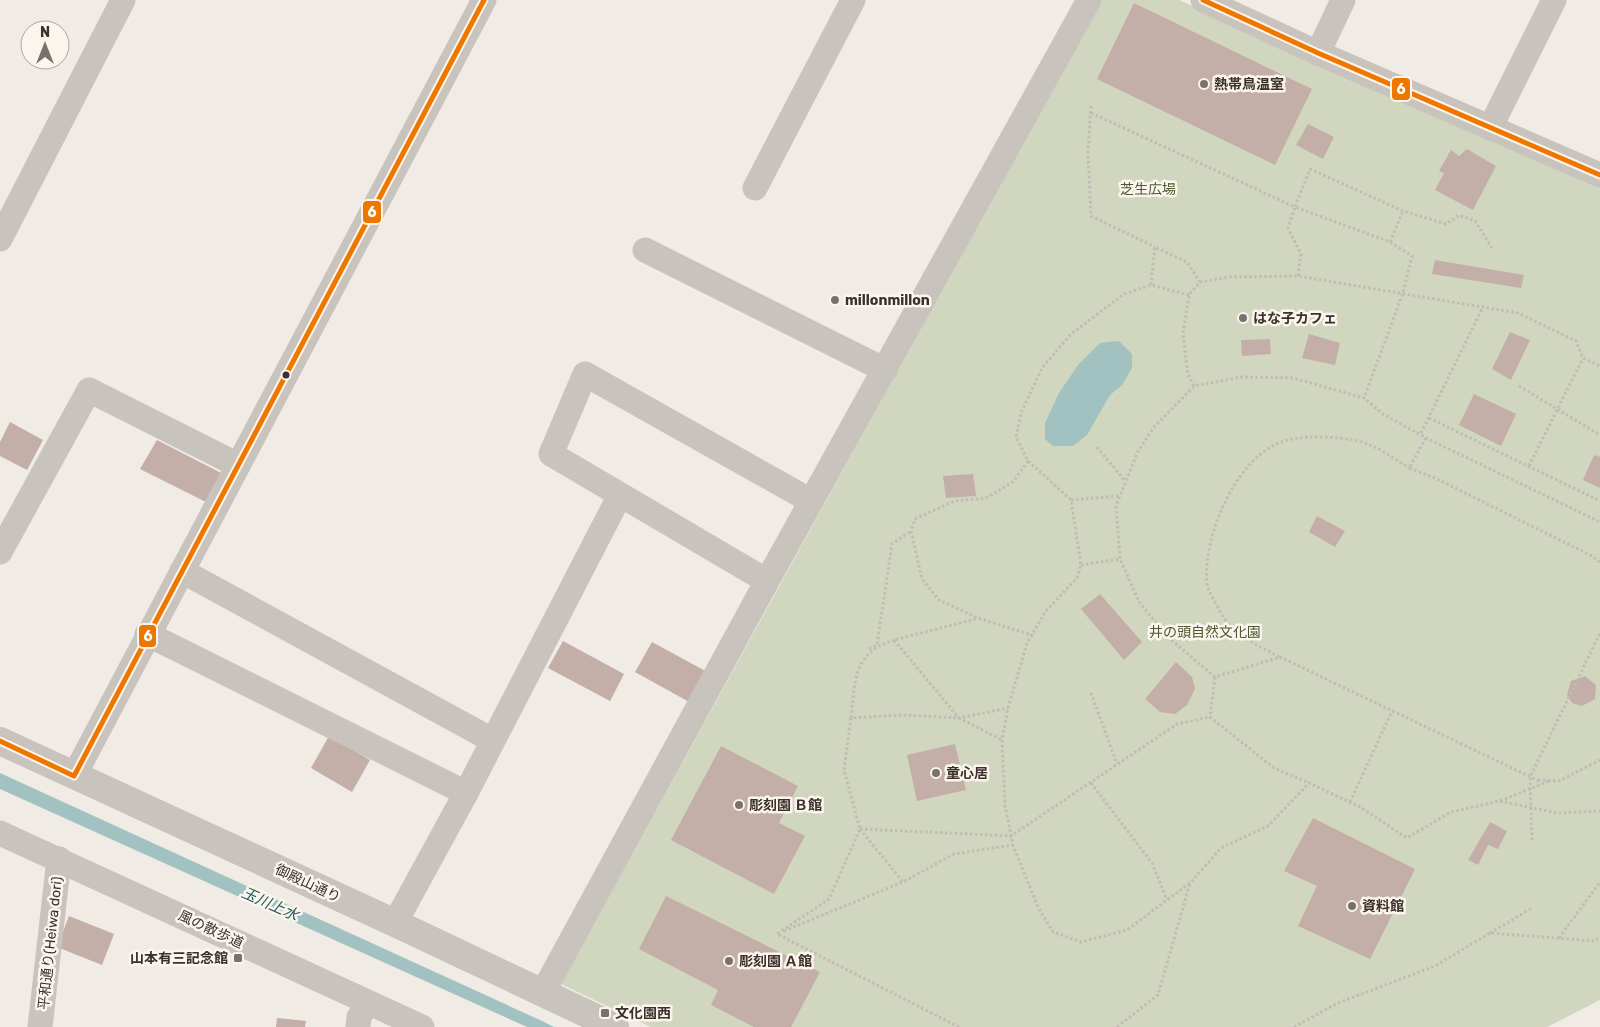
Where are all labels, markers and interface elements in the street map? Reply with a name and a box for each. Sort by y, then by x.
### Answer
north arrow [20,20,70,70]
text: N [40,24,50,41]
place label: 熱帯鳥温室 [1214,76,1284,93]
line badge: 6 [1391,77,1411,101]
marker: 熱帯鳥温室 [1198,78,1210,90]
text: 6 [1396,81,1406,98]
park label: 芝生広場 [1120,181,1176,198]
line badge: 6 [362,200,382,224]
text: 6 [367,204,377,221]
place label: millonmillon [845,292,930,309]
marker: millonmillon [829,294,841,306]
place label: はな子カフェ [1253,310,1337,327]
marker: はな子カフェ [1237,312,1249,324]
unlabelled marker [281,370,291,380]
line badge: 6 [138,624,157,648]
park label: 井の頭自然文化園 [1149,624,1261,641]
text: 6 [143,628,153,645]
place label: 童心居 [946,765,988,782]
marker: 童心居 [930,767,942,779]
place label: 彫刻園 Ｂ館 [749,797,822,814]
marker: 彫刻園 Ｂ館 [733,799,745,811]
street label: 御殿山通り [272,861,343,906]
street label: 平和通り(Heiwa dori) [35,876,66,1011]
water label: 玉川上水 [239,884,303,925]
place label: 資料館 [1362,898,1404,915]
marker: 資料館 [1346,900,1358,912]
street label: 風の散歩道 [175,907,246,952]
place label: 山本有三記念館 [130,950,228,967]
marker: 山本有三記念館 [232,952,244,964]
place label: 彫刻園 Ａ館 [739,953,812,970]
marker: 彫刻園 Ａ館 [723,955,735,967]
place label: 文化園西 [615,1005,671,1022]
marker: 文化園西 [599,1007,611,1019]

